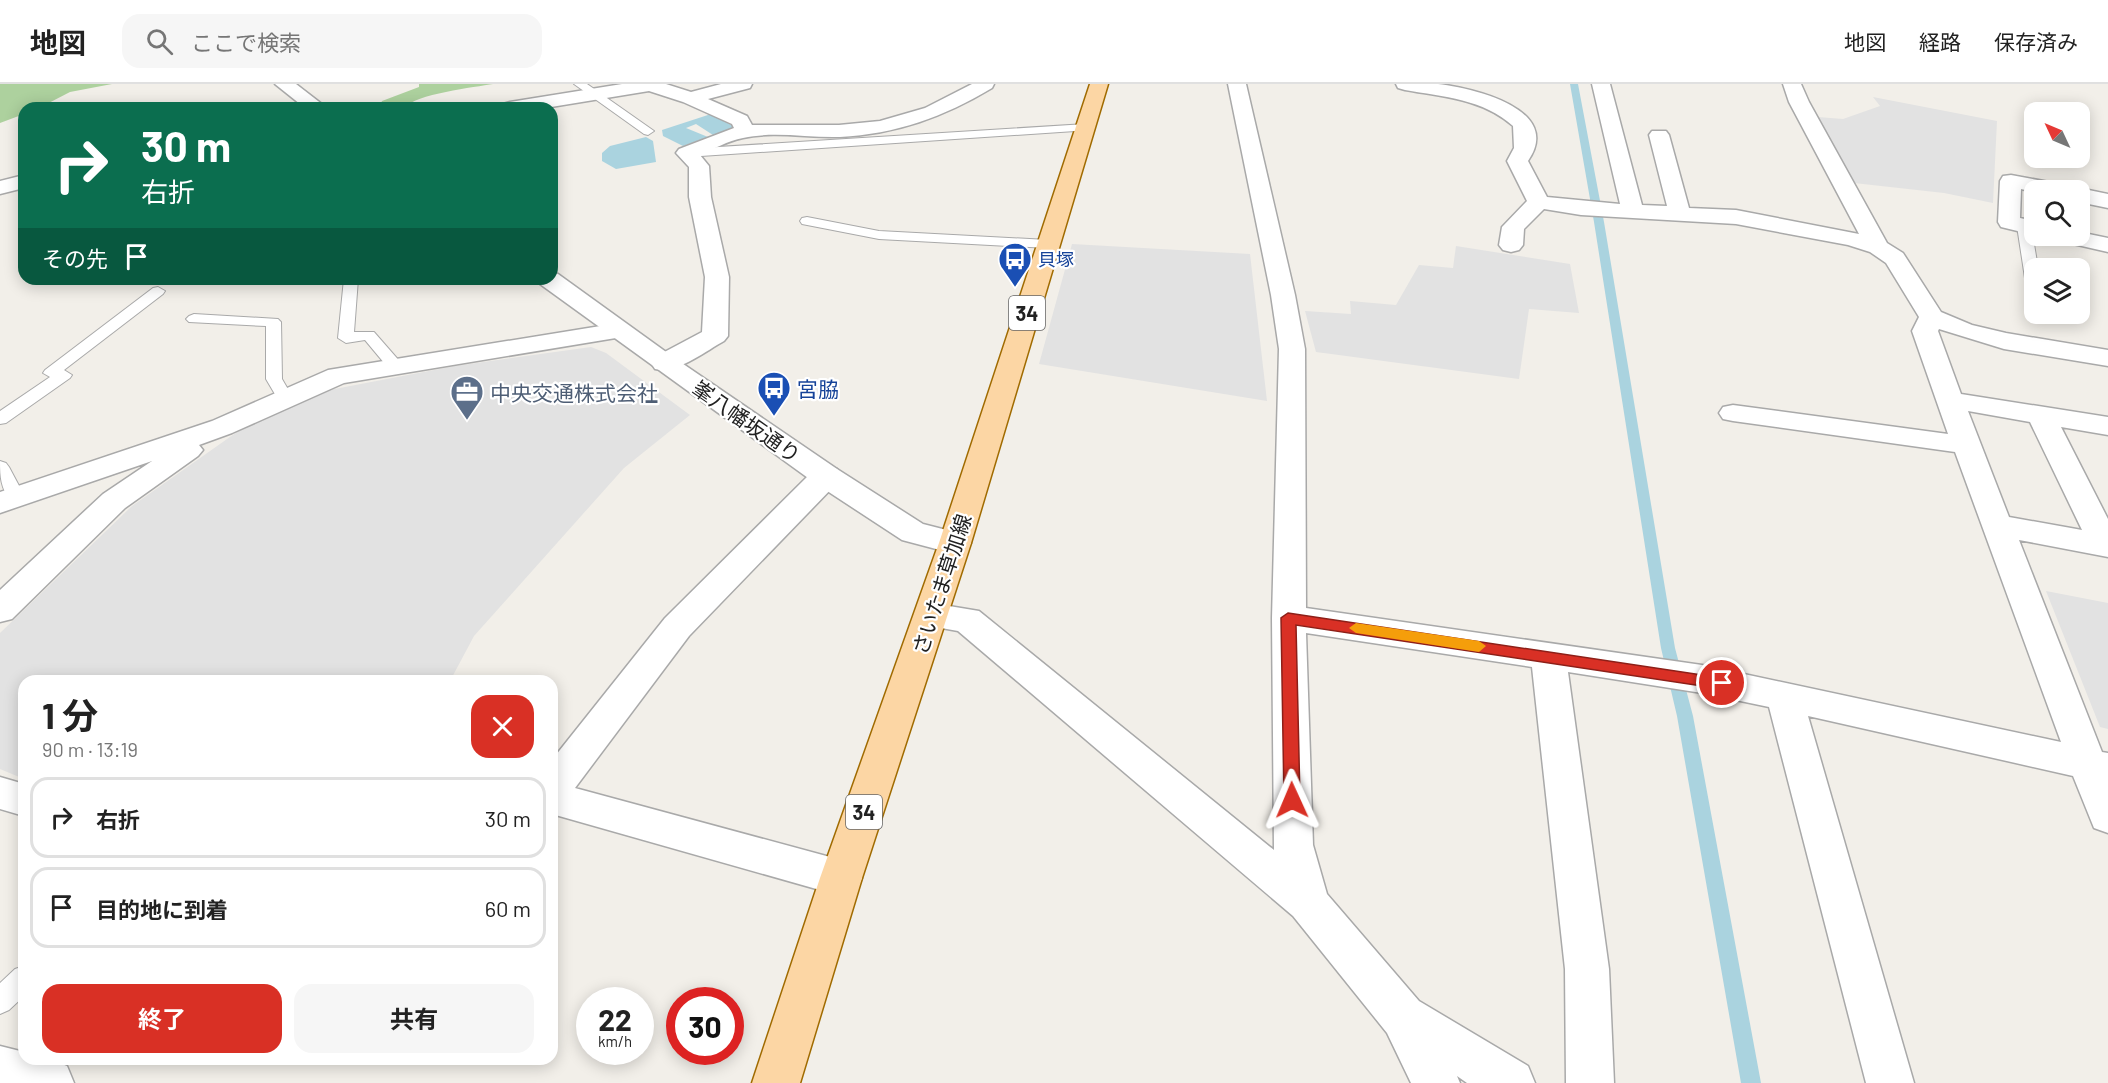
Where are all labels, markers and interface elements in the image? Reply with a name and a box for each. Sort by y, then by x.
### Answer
search box [122,14,542,68]
text: 地図 [30,25,86,59]
icon: search [143,25,176,58]
text: ここで検索 [191,29,301,55]
text: 地図 [1844,29,1886,54]
text: 経路 [1919,29,1961,54]
text: 保存済み [1994,29,2078,54]
north arrow [2024,102,2090,168]
map controls [2024,102,2090,324]
text: 30 m [141,120,231,170]
icon: right [42,126,120,204]
text: 右折 [141,175,195,207]
button: search [2024,180,2090,246]
icon: arrive [120,240,153,273]
bus stop icon: 貝塚 [997,241,1033,288]
text: その先 [42,245,108,271]
place label: 貝塚 [1038,248,1074,270]
button: layers [2024,258,2090,324]
road number: 34 [1009,296,1045,330]
bus stop icon: 宮脇 [756,370,792,417]
office icon: 中央交通株式会社 [449,374,485,421]
street label: 峯八幡坂通り [688,375,806,467]
place label: 宮脇 [797,376,839,401]
place label: 中央交通株式会社 [490,380,658,405]
street label: さいたま草加線 [906,511,976,657]
pin [1696,657,1747,708]
icon: arrive [1705,666,1738,699]
text: 1 分 [42,693,98,736]
button: close [471,695,534,758]
text: 90 m · 13:19 [42,737,138,761]
position arrow [1260,768,1324,832]
road number: 34 [846,795,882,829]
icon: right [45,801,78,834]
text: 30 m [485,805,531,831]
text: 右折 [96,806,140,832]
icon: arrive [45,891,78,924]
text: 60 m [485,895,531,921]
text: 目的地に到着 [96,896,228,922]
button: 終了 [42,984,282,1053]
button: 共有 [294,984,534,1053]
speed limit sign: 30 [666,987,744,1065]
text: 22 [598,1001,632,1037]
text: km/h [598,1032,632,1050]

